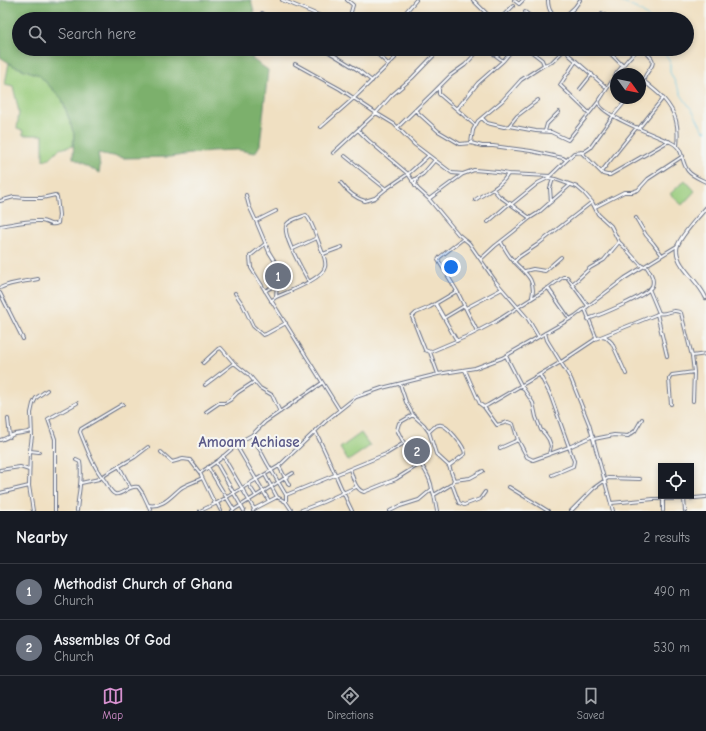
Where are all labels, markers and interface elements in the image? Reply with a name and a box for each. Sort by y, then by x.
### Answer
search box [12,12,694,56]
icon: search [26,23,48,45]
text: Search here [58,25,136,43]
north arrow [610,68,646,104]
your location [441,257,461,277]
pin: 1 [265,261,291,291]
district label: Amoam Achiase [198,433,300,451]
pin: 2 [404,436,430,466]
map controls [658,463,694,499]
button: locate [658,463,694,499]
text: Nearby [16,528,67,547]
text: 2 results [643,530,690,545]
text: Methodist Church of Ghana [54,575,233,593]
text: 1 [26,584,32,599]
text: 490 m [654,584,690,599]
text: Church [54,593,94,608]
text: Assembles Of God [54,631,171,649]
text: 2 [26,640,32,655]
text: 530 m [653,640,690,655]
text: Church [54,649,94,664]
tab: Map [102,685,124,722]
tab: Directions [327,685,374,722]
tab: Saved [577,685,604,722]

